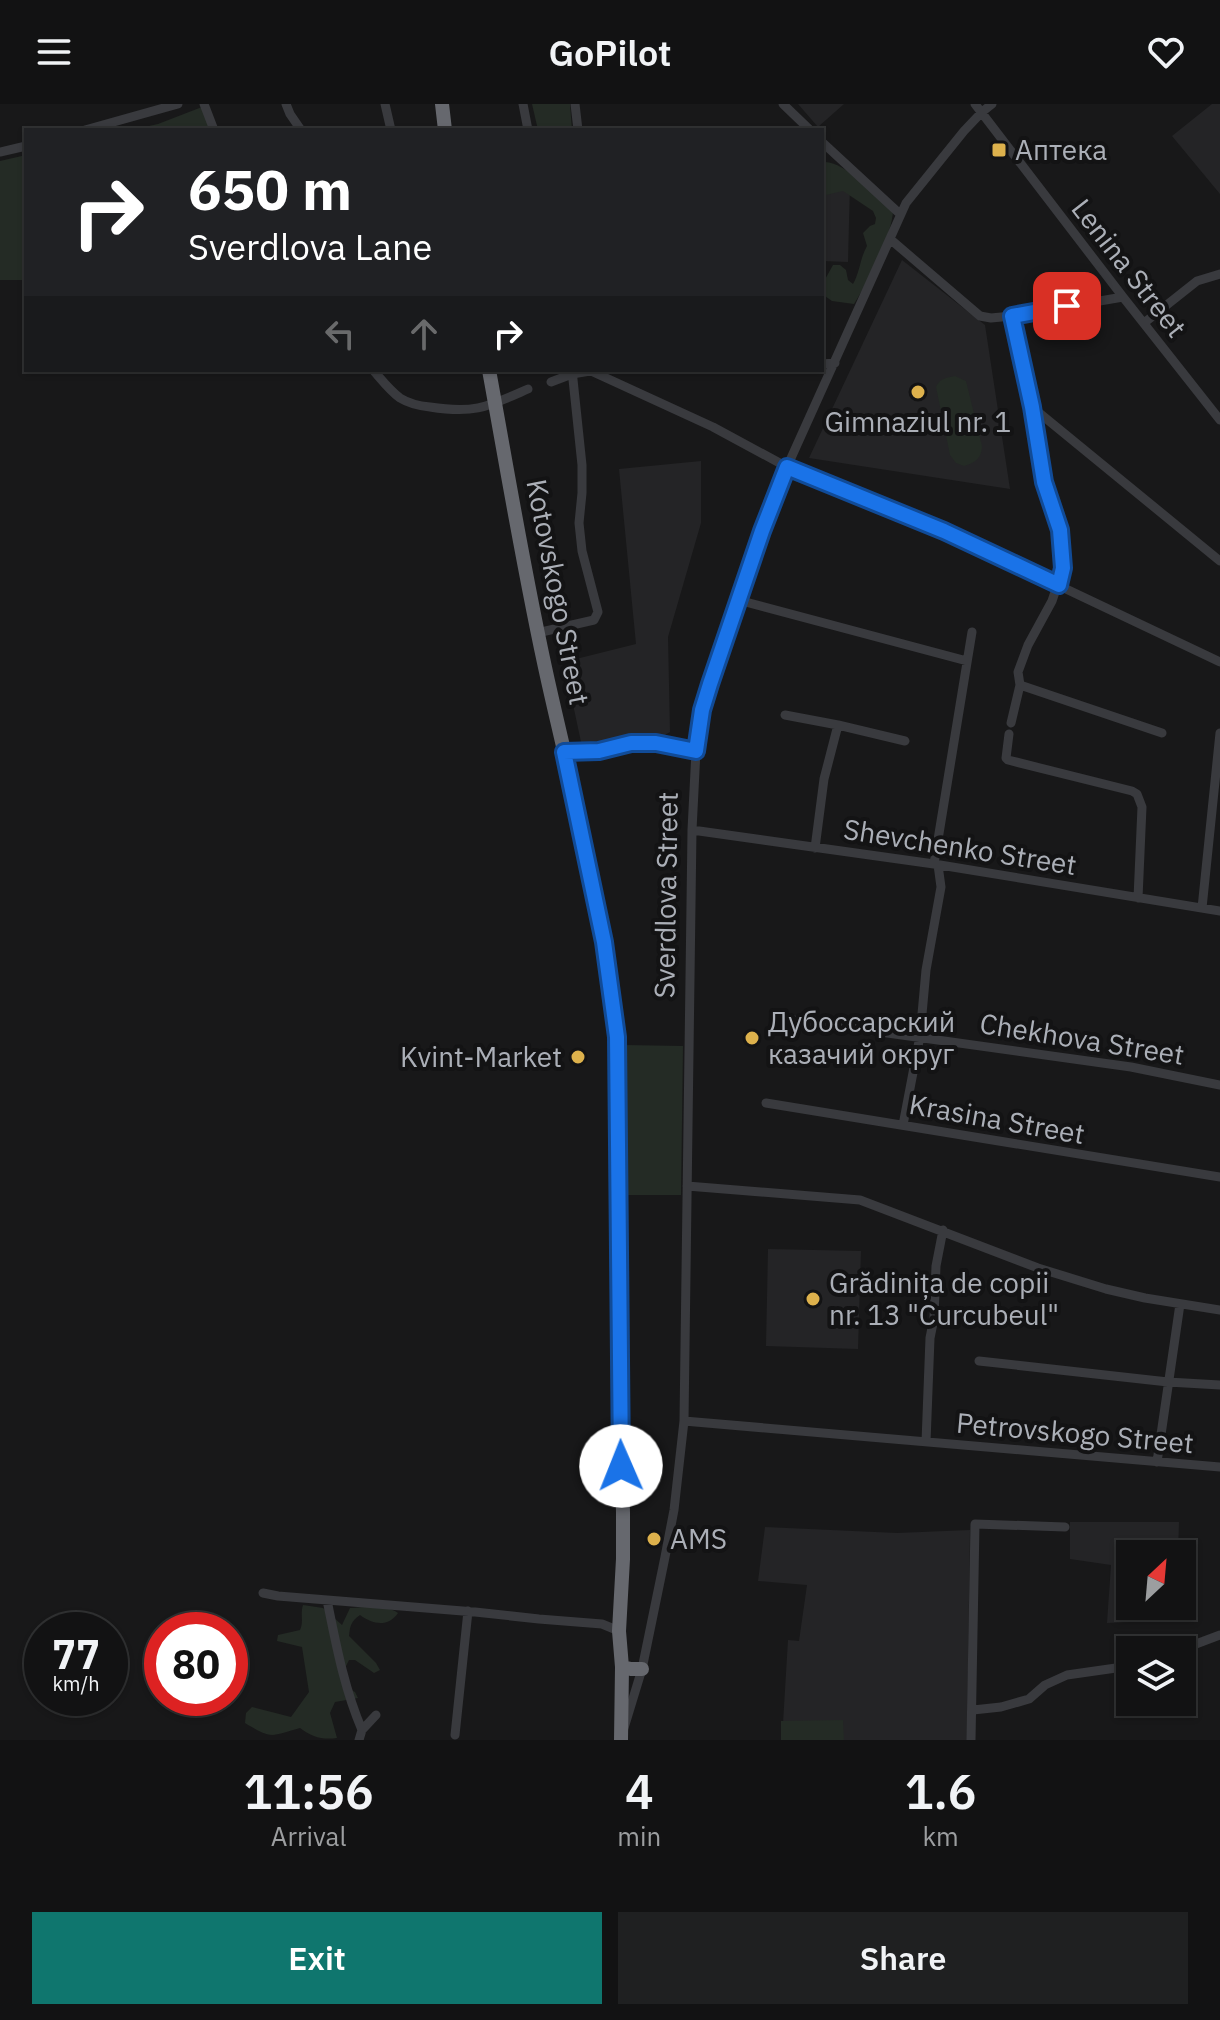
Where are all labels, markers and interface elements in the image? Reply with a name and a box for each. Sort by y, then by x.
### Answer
text: GoPilot [548,29,672,76]
icon: menu [32,30,76,74]
icon: heart [1144,30,1188,74]
place label: Аптека [1015,131,1107,168]
marker: Аптека [990,141,1008,159]
text: 650 m [188,153,352,225]
icon: right [56,160,160,264]
street label: Lenina Street [1064,191,1195,345]
text: Sverdlova Lane [188,223,432,270]
pin [1033,272,1101,340]
icon: arrive [1045,284,1089,328]
icon: left [318,312,362,356]
icon: ahead [402,312,446,356]
icon: right [486,312,530,356]
marker: Gimnaziul nr. 1 [909,383,927,401]
place label: Gimnaziul nr. 1 [825,403,1011,440]
street label: Kotovskogo Street [518,476,598,708]
street label: Sverdlova Street [645,791,686,999]
street label: Shevchenko Street [841,810,1079,883]
place label: Дубоссарский казачий округ [768,1003,955,1072]
street label: Chekhova Street [977,1004,1187,1073]
marker: Дубоссарский казачий округ [743,1029,761,1047]
place label: Kvint-Market [400,1038,562,1075]
marker: Kvint-Market [569,1048,587,1066]
street label: Krasina Street [906,1085,1088,1152]
place label: Grădinița de copii nr. 13 "Curcubeul" [829,1264,1059,1333]
marker: Grădinița de copii nr. 13 "Curcubeul" [804,1290,822,1308]
street label: Petrovskogo Street [955,1404,1195,1461]
position arrow [579,1424,663,1508]
place label: AMS [670,1520,727,1557]
marker: AMS [645,1530,663,1548]
north arrow [1116,1540,1196,1620]
map controls [1116,1540,1196,1716]
speed limit sign: 80 [144,1612,248,1716]
text: 77 [52,1628,100,1680]
button: layers [1116,1636,1196,1716]
text: km/h [52,1670,100,1697]
text: 11:56 [243,1760,374,1822]
text: 4 [625,1760,654,1822]
text: 1.6 [905,1760,977,1822]
text: Arrival [271,1819,347,1853]
text: min [617,1819,661,1853]
text: km [922,1819,959,1853]
button: Exit [32,1912,602,2004]
button: Share [618,1912,1188,2004]

